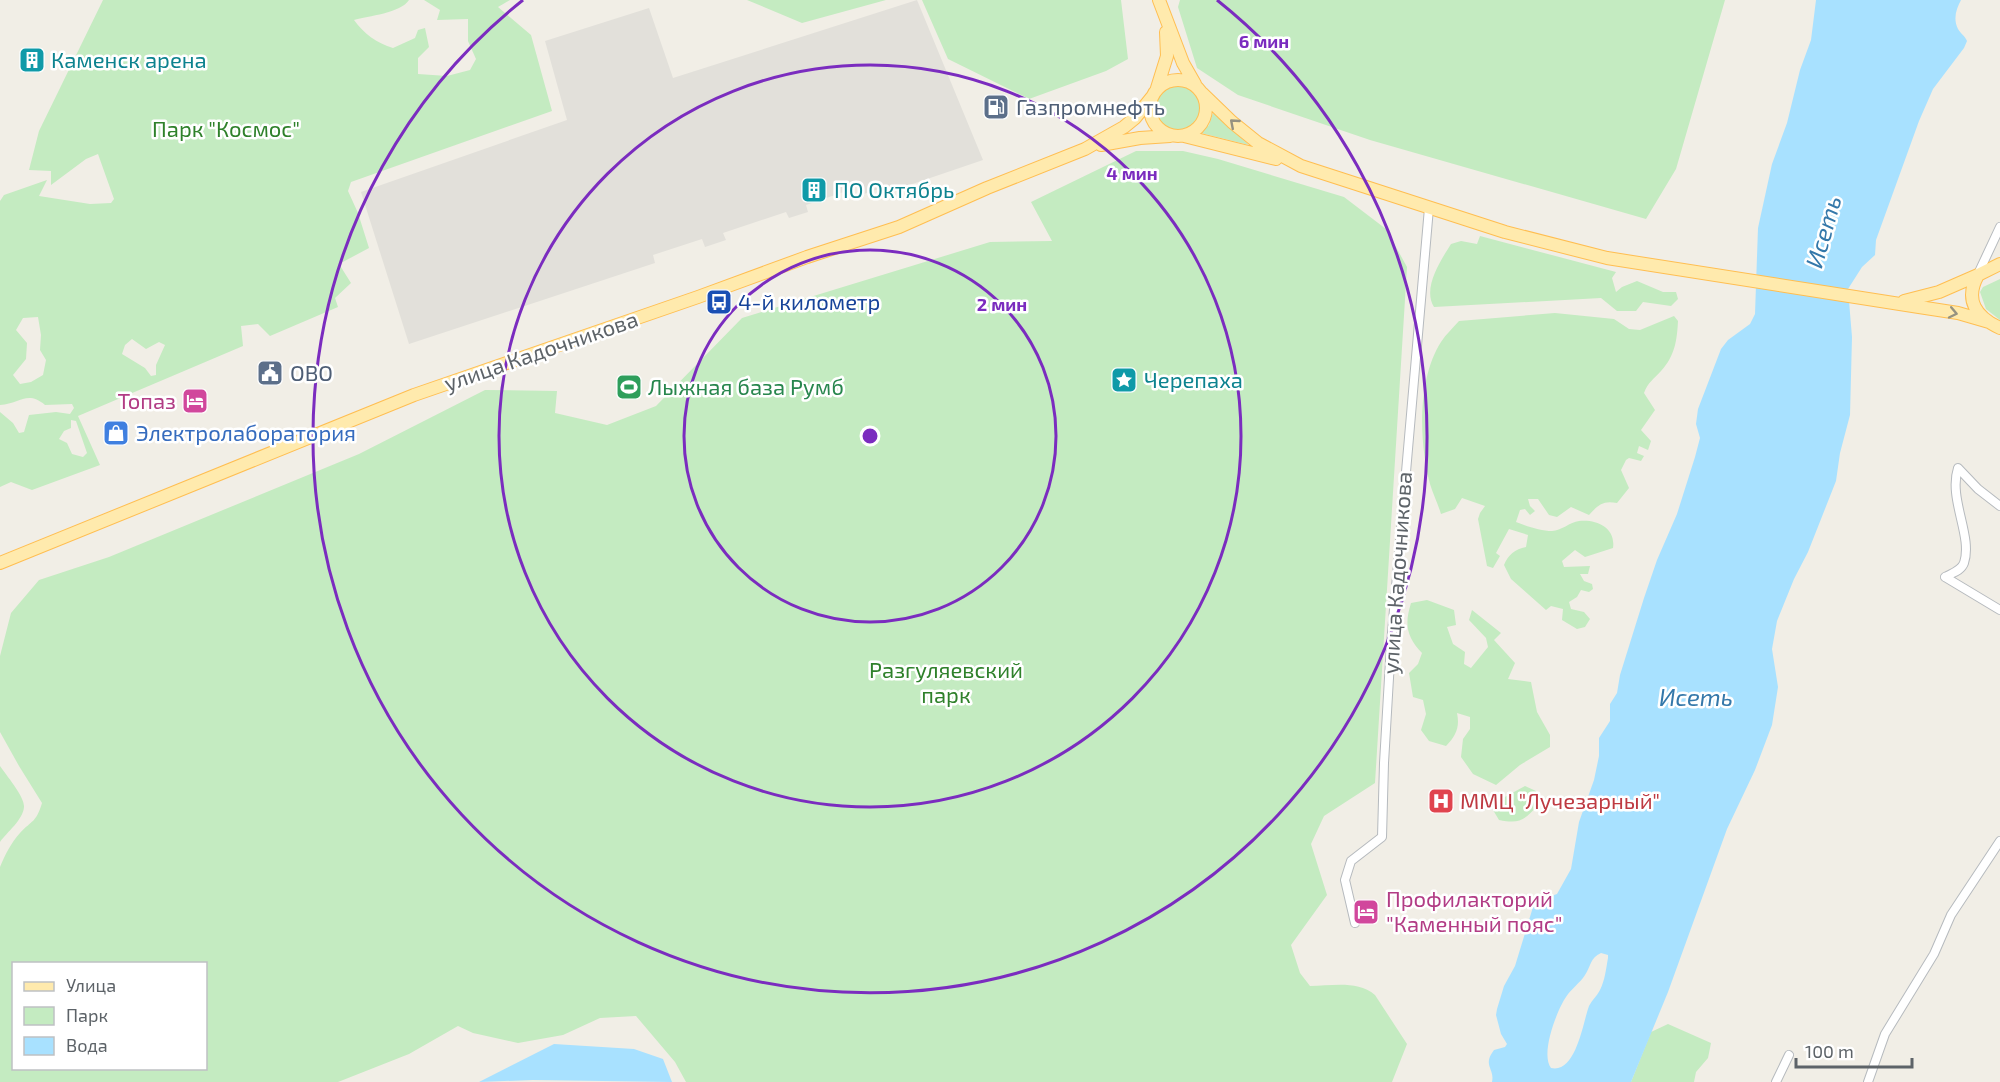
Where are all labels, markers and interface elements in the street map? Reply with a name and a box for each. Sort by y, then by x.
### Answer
text: 6 мин [1239,30,1289,52]
building icon: Каменск арена [17,45,47,75]
place label: Каменск арена [51,46,207,72]
fuel station icon: Газпромнефть [981,92,1011,122]
place label: Газпромнефть [1016,93,1165,119]
park label: Парк "Космос" [152,115,300,141]
one-way arrow [1230,119,1241,130]
text: 4 мин [1106,162,1158,184]
building icon: ПО Октябрь [799,175,829,205]
place label: ПО Октябрь [834,176,954,202]
water label: Исеть [1798,192,1847,271]
bus stop icon: 4-й километр [704,287,734,317]
place label: 4-й километр [738,288,880,314]
text: 2 мин [977,293,1027,315]
street label: улица Кадочникова [440,305,641,396]
one-way arrow [1948,306,1958,319]
public building icon: ОВО [255,358,285,388]
place label: ОВО [290,359,333,385]
place icon: Черепаха [1109,365,1139,395]
place label: Черепаха [1144,366,1243,392]
sports icon: Лыжная база Румб [614,372,644,402]
place label: Лыжная база Румб [648,373,844,400]
hotel icon: Топаз [180,386,210,416]
place label: Топаз [117,387,176,413]
shop icon: Электролаборатория [101,418,131,448]
place label: Электролаборатория [136,419,356,445]
centre of rings [860,426,880,446]
street label: улица Кадочникова [1376,471,1417,675]
park label: Разгуляевский парк [869,656,1023,707]
water label: Исеть [1659,682,1733,711]
hospital icon: ММЦ "Лучезарный" [1426,786,1456,816]
place label: ММЦ "Лучезарный" [1460,787,1660,814]
place label: Профилакторий "Каменный пояс" [1386,885,1562,936]
hotel icon: Профилакторий "Каменный пояс" [1351,897,1381,927]
legend [12,962,207,1070]
text: Улица [66,974,116,996]
text: Парк [66,1004,108,1026]
scale bar [1796,1031,1912,1069]
text: Вода [66,1034,108,1056]
text: 100 m [1805,1040,1854,1062]

